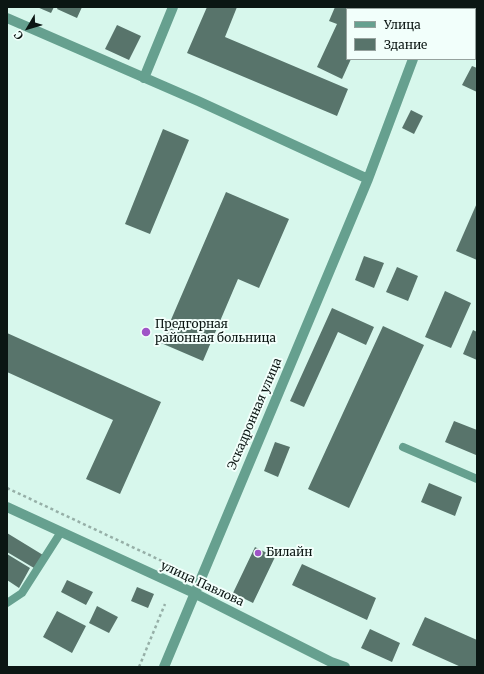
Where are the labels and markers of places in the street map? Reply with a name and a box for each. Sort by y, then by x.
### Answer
place label: Предгорная районная больница [155,318,276,346]
marker: Предгорная районная больница [140,326,152,338]
place label: Билайн [266,546,313,560]
marker: Билайн [253,548,263,558]

